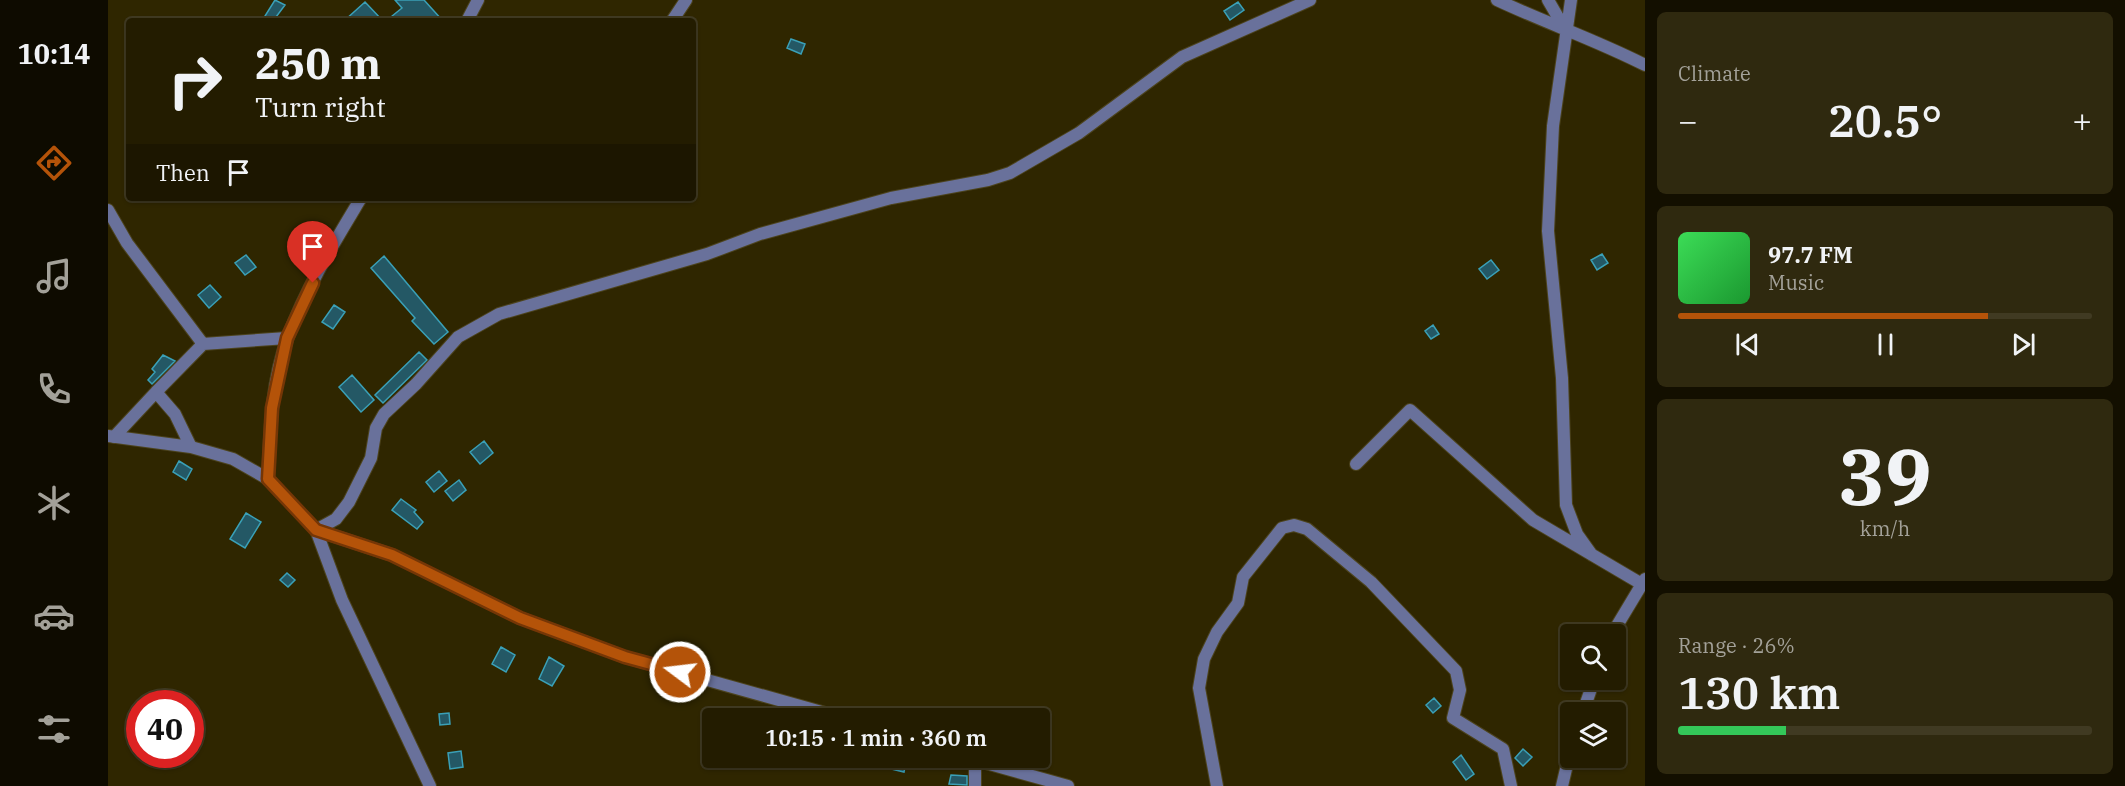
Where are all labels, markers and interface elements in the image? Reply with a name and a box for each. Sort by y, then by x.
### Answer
text: 10:14 [18,36,90,71]
text: 250 m [255,36,381,91]
icon: right [156,42,234,120]
text: Climate [1678,60,1751,87]
text: Turn right [255,89,386,124]
text: 20.5° [1828,91,1942,149]
text: − [1678,99,1698,142]
text: + [2072,99,2092,142]
icon: directions [33,142,75,184]
icon: arrive [222,156,255,189]
text: Then [156,158,210,187]
pin [287,221,338,283]
icon: arrive [296,230,329,263]
text: 97.7 FM [1768,240,1853,269]
icon: music [33,255,75,297]
text: Music [1768,269,1824,296]
icon: previous [1731,328,1764,361]
icon: pause [1869,328,1902,361]
icon: next [2007,328,2040,361]
icon: phone [33,368,75,410]
text: 39 [1838,425,1932,526]
icon: climate [33,482,75,524]
text: km/h [1860,515,1910,542]
icon: car [33,595,75,637]
map controls [1560,624,1626,768]
button: search [1560,624,1626,690]
text: Range · 26% [1678,632,1795,659]
position arrow [648,640,712,704]
text: 130 km [1678,663,1840,721]
speed limit sign: 40 [126,690,204,768]
button: layers [1560,702,1626,768]
icon: filters [33,708,75,750]
text: 10:15 · 1 min · 360 m [765,723,987,752]

